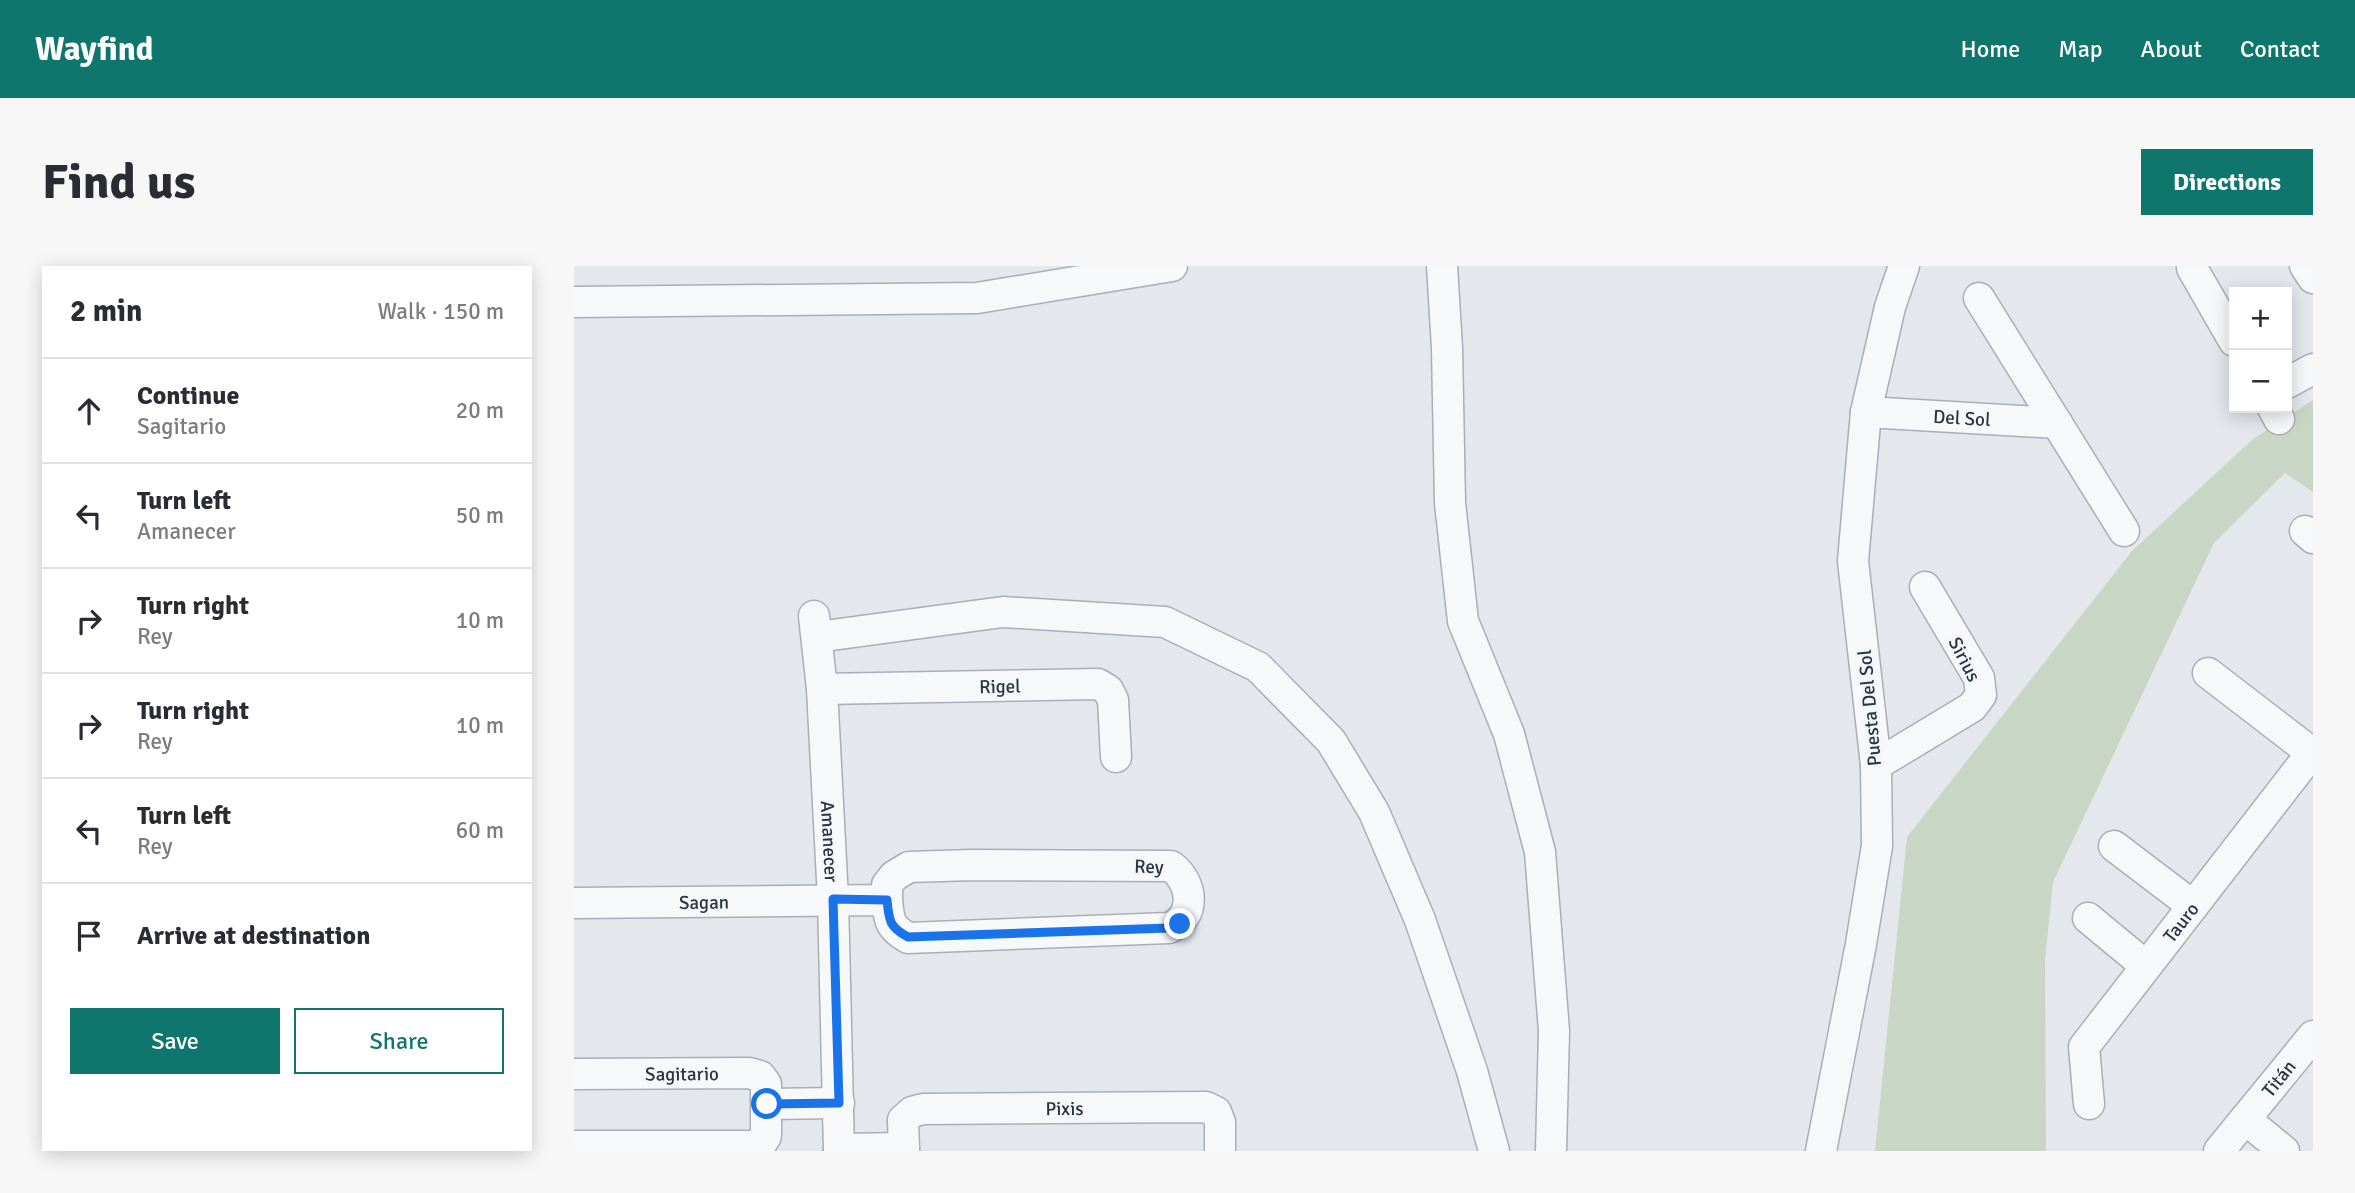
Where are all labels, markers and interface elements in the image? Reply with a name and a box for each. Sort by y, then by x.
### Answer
text: Wayfind [35,29,154,70]
text: Home [1960,34,2020,64]
text: Map [2058,34,2103,64]
text: About [2141,34,2202,64]
text: Contact [2240,34,2320,64]
button: Directions [2141,149,2313,215]
text: Find us [42,152,195,212]
map controls [2229,287,2292,413]
button: + [2229,287,2292,350]
text: 2 min [70,293,142,330]
text: Walk · 150 m [378,297,504,326]
button: − [2229,350,2292,413]
text: Continue [137,380,239,412]
icon: ahead [70,392,108,430]
text: 20 m [456,396,504,425]
street label: Del Sol [1932,405,1991,432]
text: Sagitario [137,412,226,441]
text: Turn left [137,485,231,517]
icon: left [70,497,108,535]
text: 50 m [456,501,504,530]
text: Amanecer [137,517,236,546]
text: Turn right [137,590,249,622]
icon: right [70,602,108,640]
text: 10 m [456,606,504,635]
text: Rey [137,622,172,651]
street label: Sirius [1943,633,1985,686]
street label: Puesta Del Sol [1853,649,1887,767]
street label: Rigel [979,674,1021,699]
text: Turn right [137,695,249,727]
icon: right [70,707,108,745]
text: 10 m [456,711,504,740]
text: Rey [137,727,172,756]
text: Turn left [137,800,231,832]
street label: Amanecer [815,800,843,883]
icon: left [70,812,108,850]
text: 60 m [456,816,504,845]
text: Rey [137,832,172,861]
street label: Rey [1134,854,1164,880]
street label: Sagan [679,891,729,915]
street label: Tauro [2158,898,2205,948]
route end [1164,908,1195,939]
icon: arrive [70,917,108,955]
text: Arrive at destination [137,920,370,952]
button: Save [70,1008,280,1074]
button: Share [294,1008,504,1074]
street label: Titán [2257,1055,2302,1102]
street label: Sagitario [645,1062,719,1087]
route start [751,1088,782,1119]
street label: Pixis [1045,1097,1084,1121]

